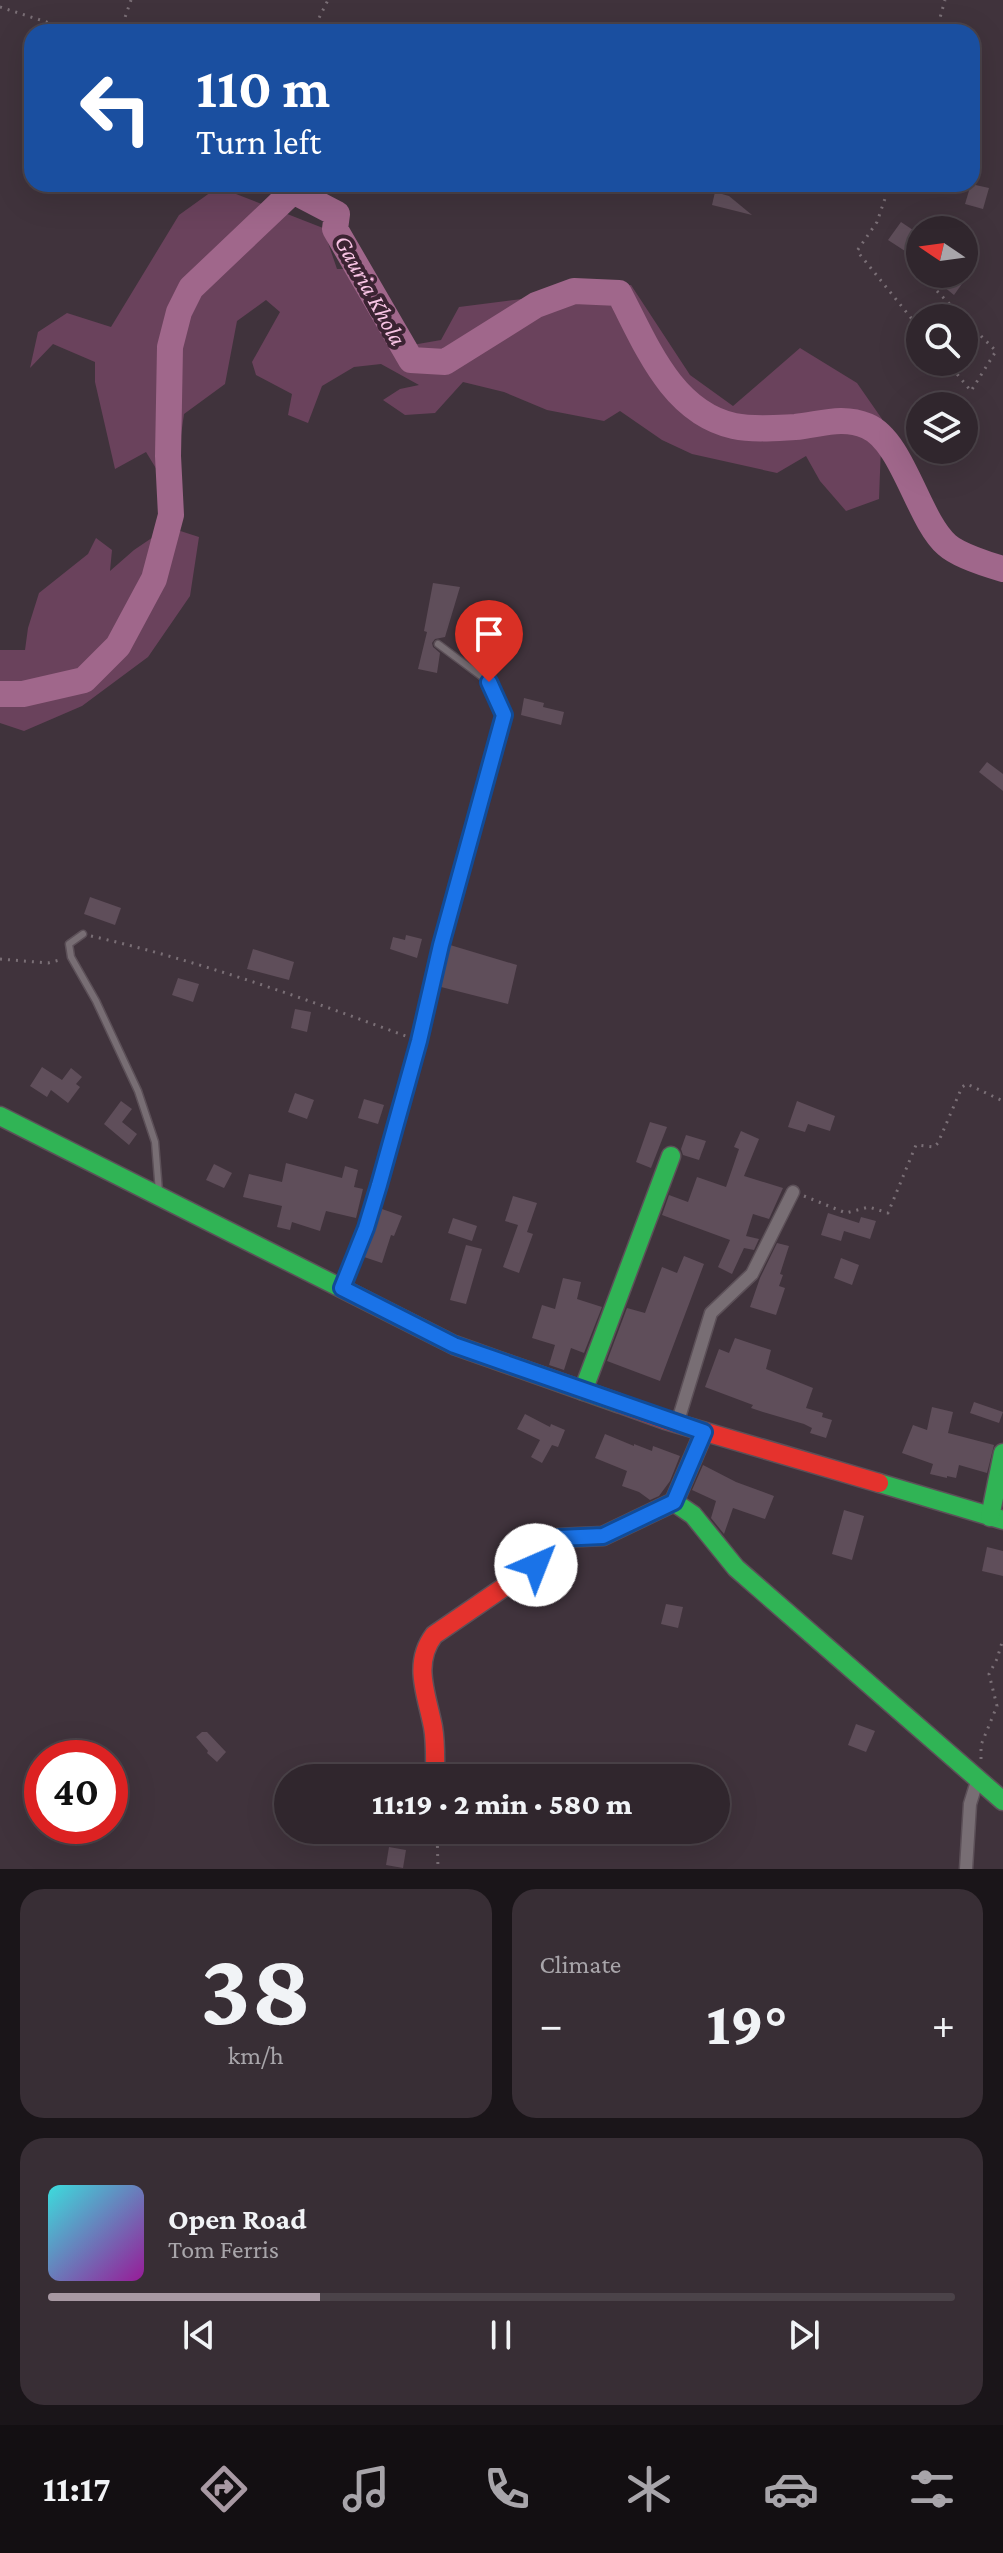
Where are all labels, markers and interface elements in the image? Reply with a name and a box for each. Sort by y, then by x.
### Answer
icon: left [64,56,168,160]
text: 110 m [196,57,330,119]
text: Turn left [196,122,321,162]
north arrow [906,216,978,288]
map controls [906,216,978,464]
water label: Gauria Khola [330,230,412,350]
button: search [906,304,978,376]
button: layers [906,392,978,464]
pin [455,600,523,682]
icon: arrive [467,612,511,656]
position arrow [494,1523,578,1607]
speed limit sign: 40 [24,1740,128,1844]
text: 11:19 · 2 min · 580 m [372,1787,632,1820]
text: 38 [200,1931,311,2046]
text: Climate [540,1950,621,1979]
text: 19° [707,1990,788,2057]
text: − [540,2000,563,2048]
text: + [932,2000,955,2048]
text: km/h [228,2041,284,2070]
text: Open Road [168,2202,307,2235]
text: Tom Ferris [168,2235,279,2264]
icon: previous [177,2313,221,2357]
icon: pause [479,2313,523,2357]
icon: next [782,2313,826,2357]
icon: directions [196,2461,252,2517]
icon: music [338,2461,394,2517]
icon: phone [479,2461,535,2517]
icon: climate [621,2461,677,2517]
icon: car [763,2461,819,2517]
icon: filters [904,2461,960,2517]
text: 11:17 [43,2469,111,2509]

